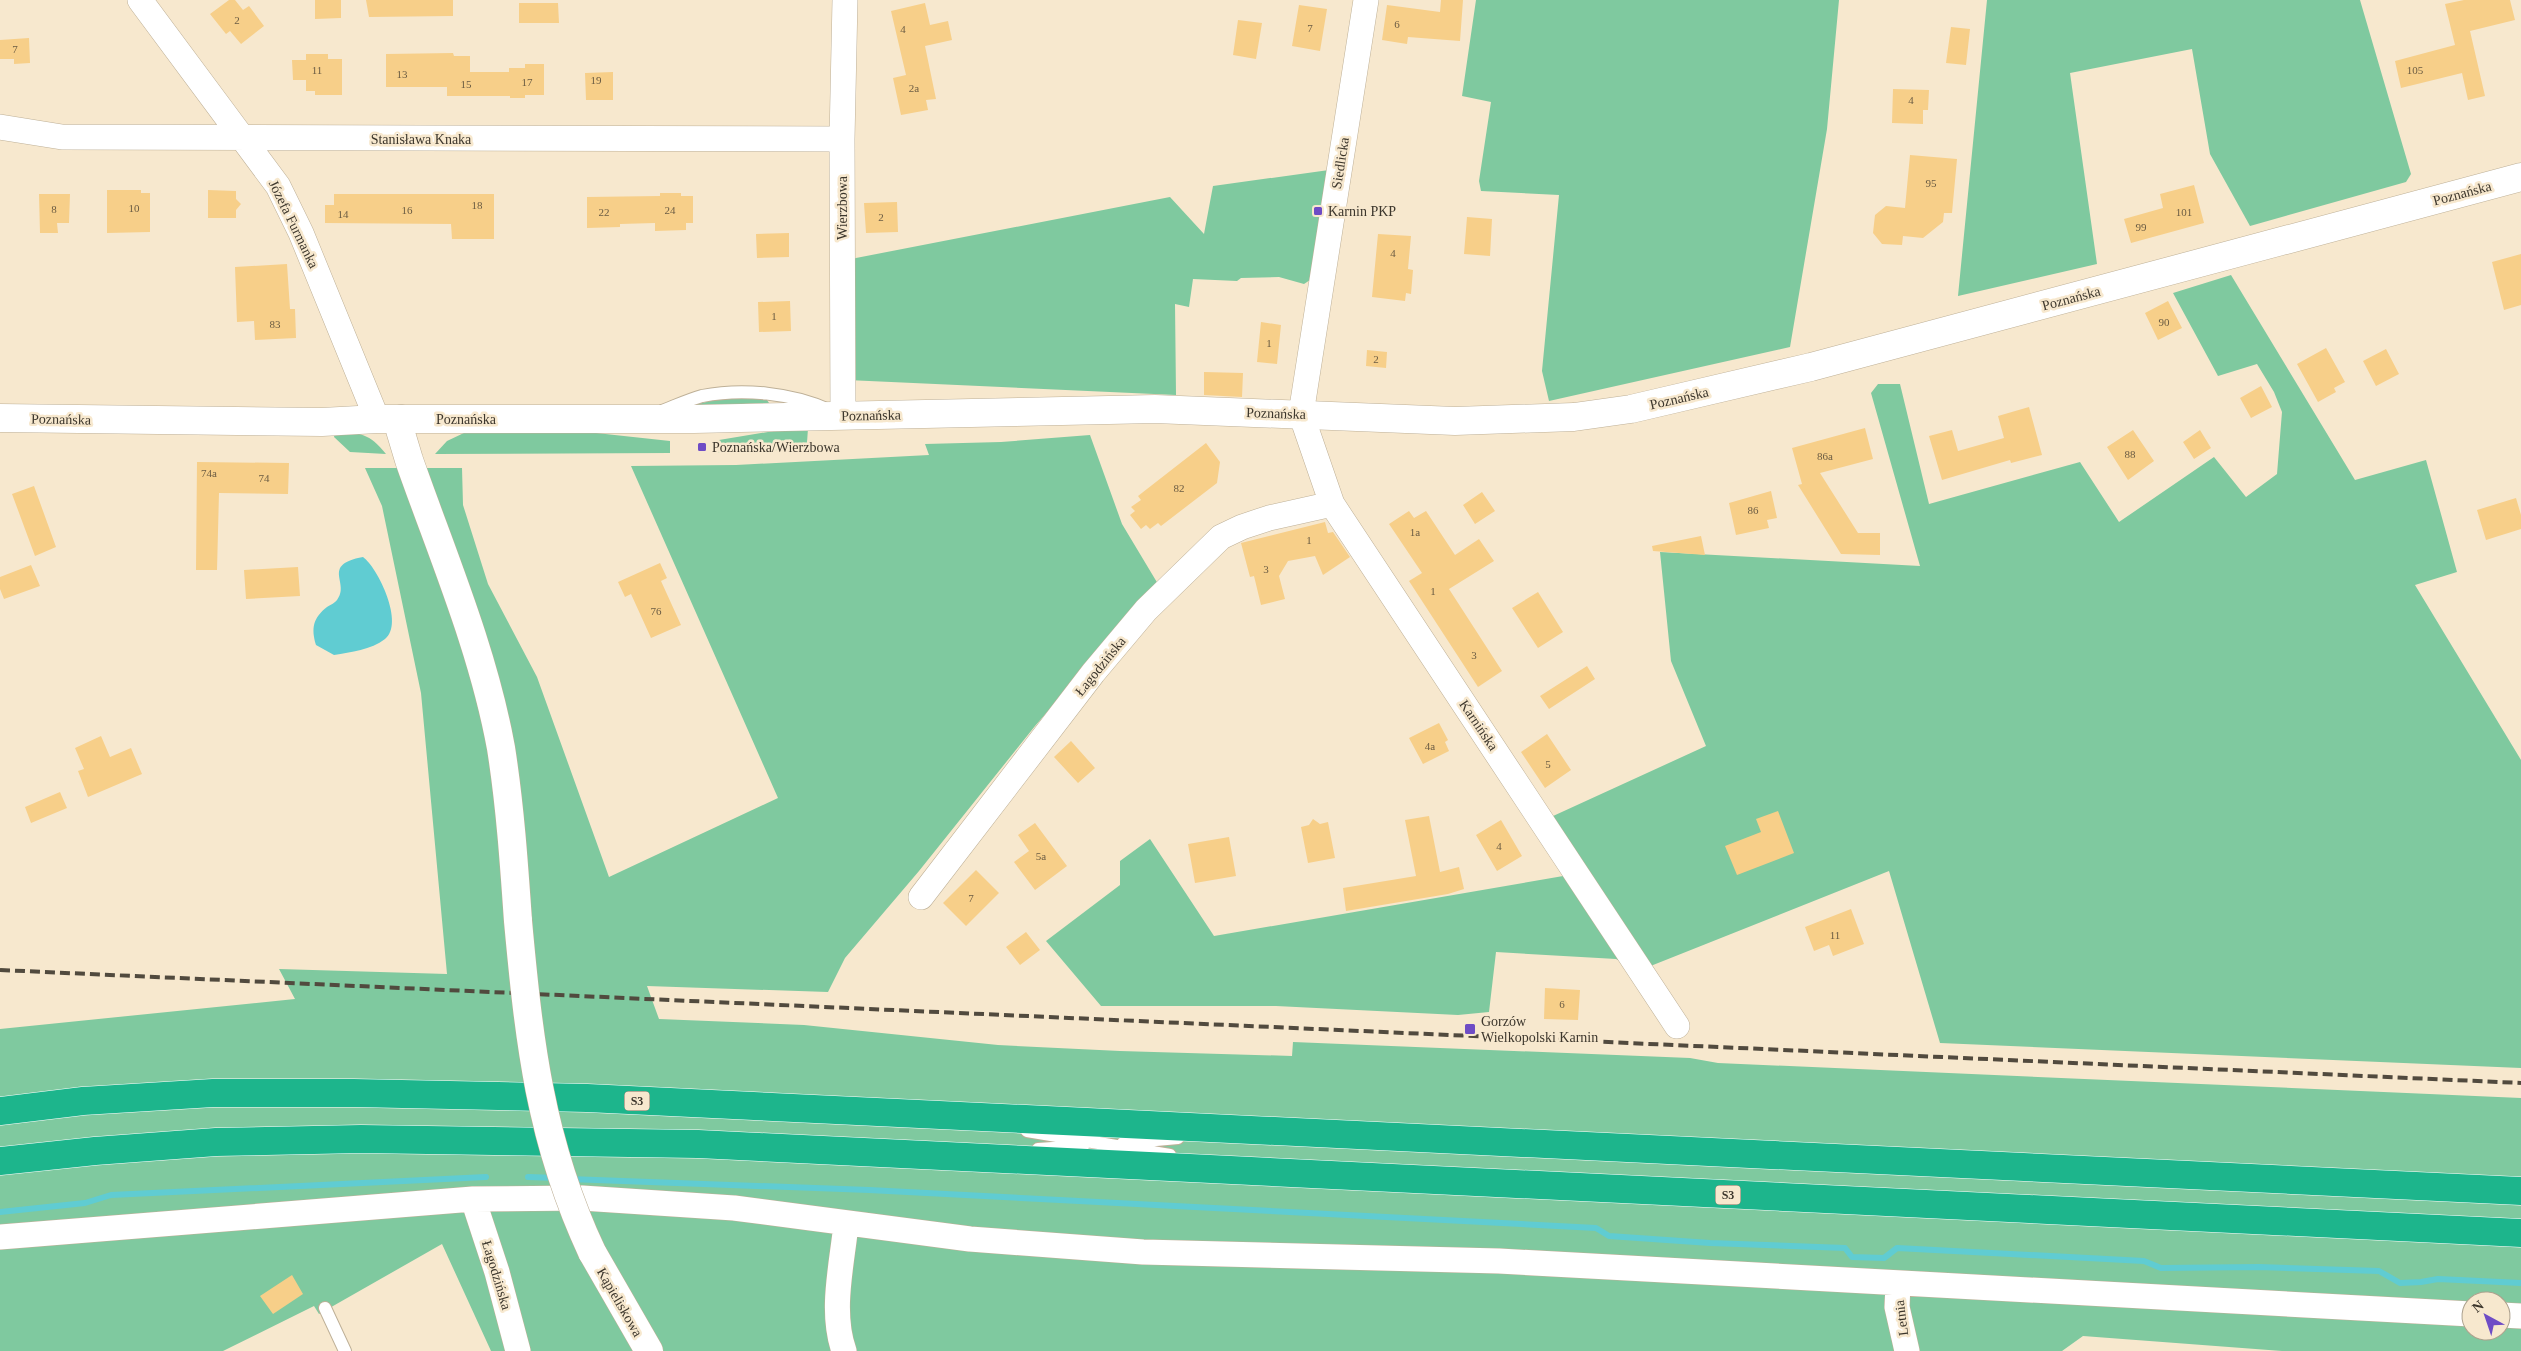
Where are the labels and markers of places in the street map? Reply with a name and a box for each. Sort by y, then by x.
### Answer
place label: Karnin PKP [1328,204,1396,219]
marker: Karnin PKP [1312,205,1324,217]
place label: Poznańska/Wierzbowa [712,440,841,455]
marker: Poznańska/Wierzbowa [696,441,708,453]
place label: Gorzów Wielkopolski Karnin [1481,1014,1598,1045]
marker: Gorzów Wielkopolski Karnin [1463,1022,1477,1036]

